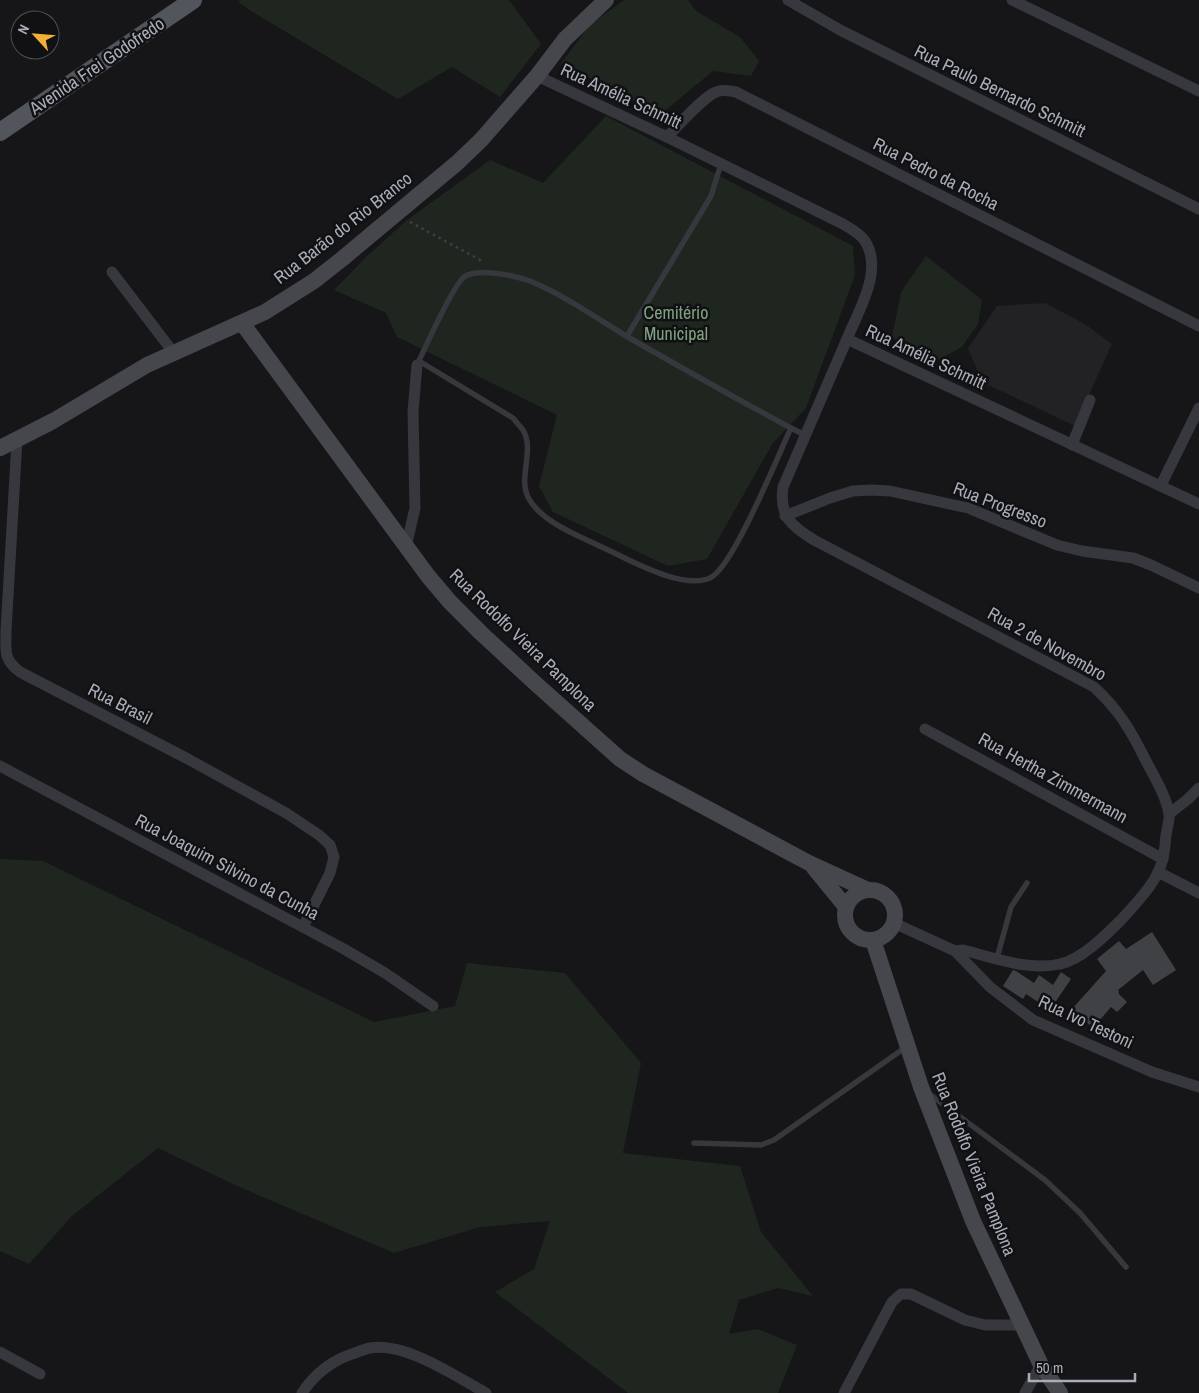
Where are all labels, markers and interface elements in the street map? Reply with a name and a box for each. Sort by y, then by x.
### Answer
north arrow [10,10,60,60]
street label: Avenida Frei Godofredo [23,11,169,121]
text: N [13,22,33,37]
street label: Rua Paulo Bernardo Schmitt [910,38,1090,143]
street label: Rua Amélia Schmitt [557,57,686,134]
street label: Rua Pedro da Rocha [869,131,1003,216]
street label: Rua Barão do Rio Branco [268,166,417,289]
park label: Cemitério Municipal [644,300,708,346]
street label: Rua Amélia Schmitt [862,318,991,395]
street label: Rua Progresso [950,475,1051,534]
street label: Rua Rodolfo Vieira Pamplona [444,563,602,717]
street label: Rua 2 de Novembro [983,601,1111,687]
street label: Rua Brasil [84,677,157,730]
street label: Rua Hertha Zimmermann [974,726,1132,829]
street label: Rua Joaquim Silvino da Cunha [131,807,324,926]
street label: Rua Ivo Testoni [1035,989,1138,1054]
street label: Rua Rodolfo Vieira Pamplona [926,1068,1023,1259]
scale bar [1029,1350,1135,1382]
text: 50 m [1036,1357,1063,1378]

